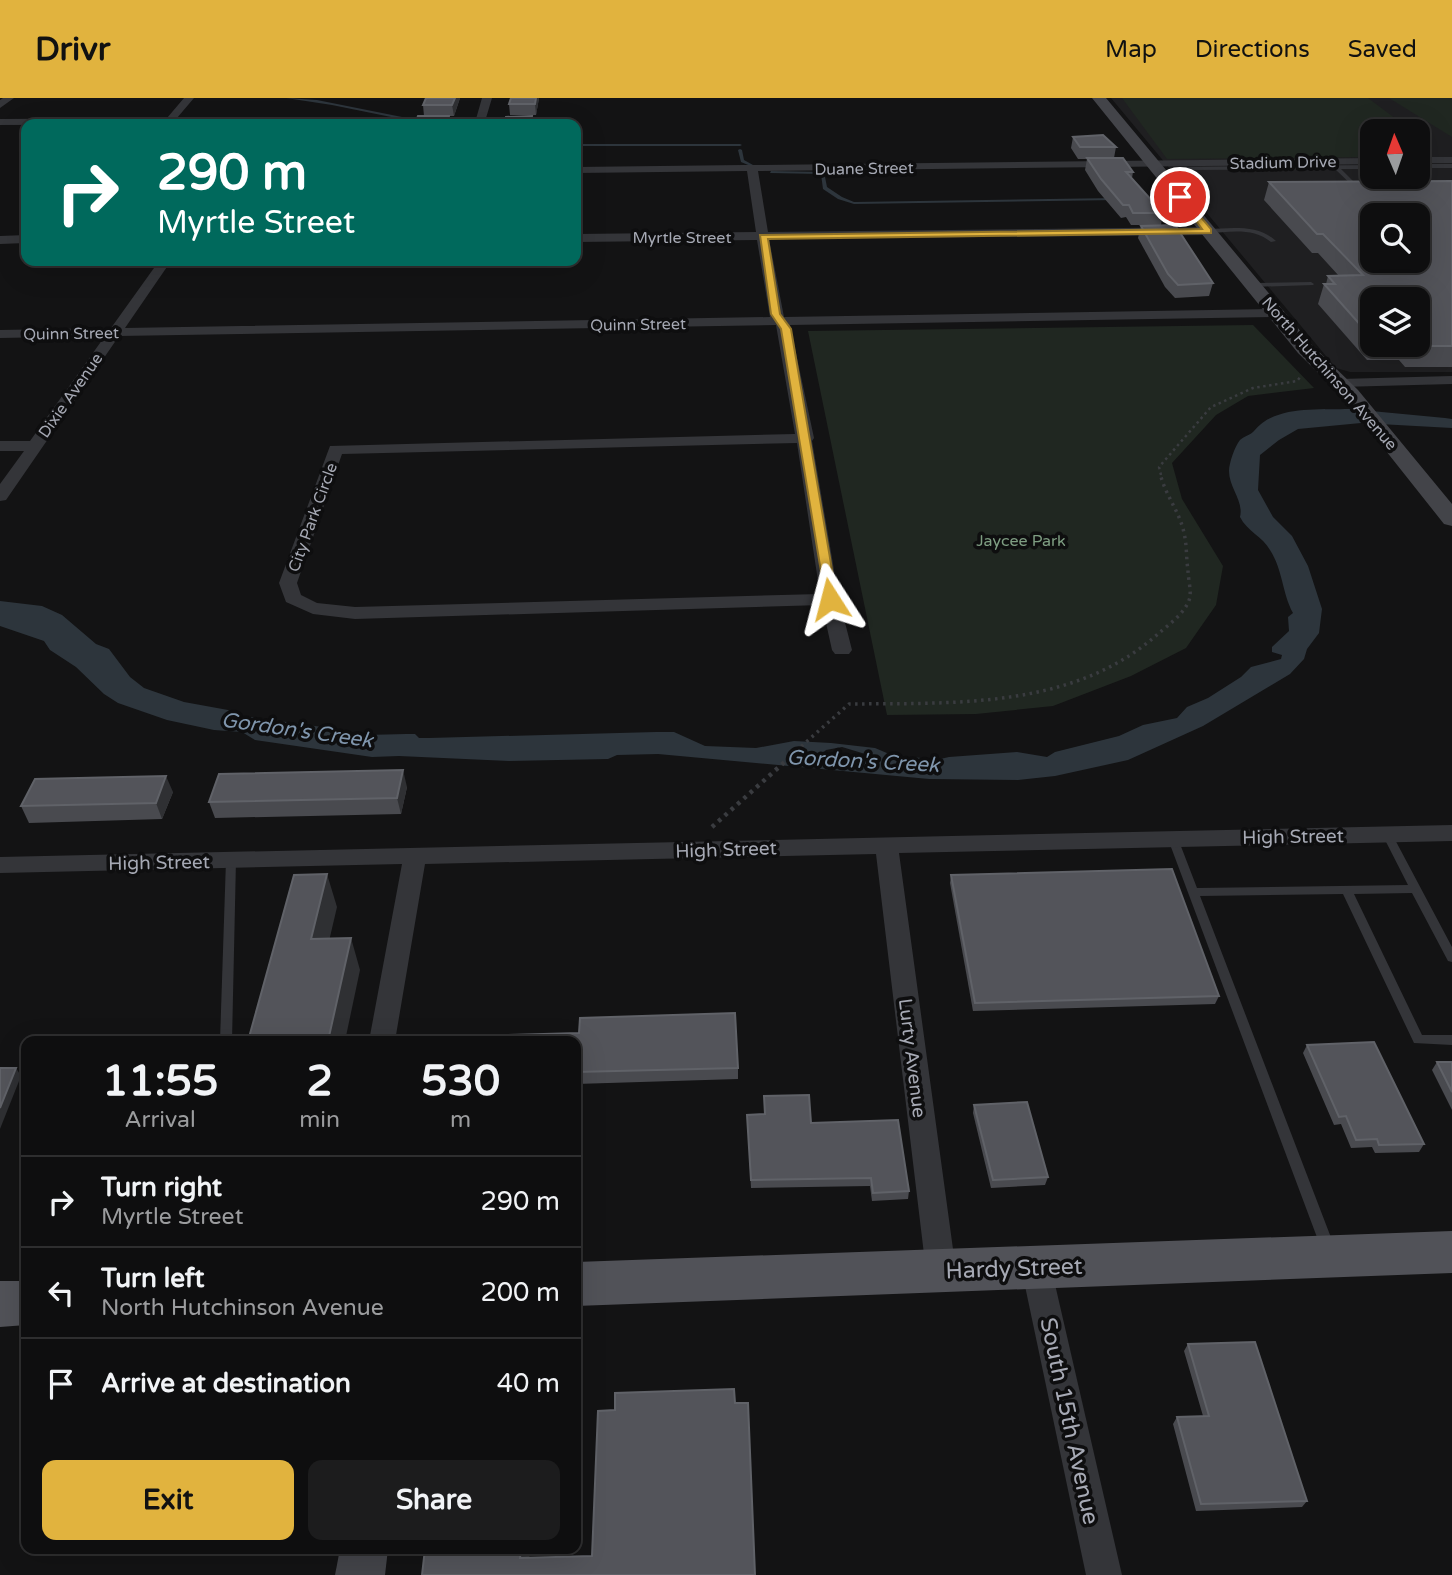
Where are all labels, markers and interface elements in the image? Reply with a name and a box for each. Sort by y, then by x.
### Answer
text: Drivr [35,30,110,69]
text: Map [1105,35,1157,64]
text: Directions [1195,35,1310,64]
text: Saved [1348,35,1417,64]
north arrow [1360,119,1430,189]
map controls [1360,119,1430,357]
text: 290 m [157,144,307,203]
icon: right [42,147,133,238]
street label: Stadium Drive [1229,152,1337,174]
street label: Duane Street [814,158,914,180]
pin [1150,167,1210,227]
icon: arrive [1161,178,1199,216]
button: search [1360,203,1430,273]
text: Myrtle Street [157,204,355,242]
street label: Myrtle Street [632,228,732,248]
button: layers [1360,287,1430,357]
street label: North Hutchinson Avenue [1257,293,1401,454]
street label: Quinn Street [590,314,686,336]
street label: Quinn Street [23,323,119,345]
street label: Dixie Avenue [34,349,107,442]
street label: City Park Circle [284,460,342,575]
park label: Jaycee Park [976,531,1066,551]
position arrow [793,562,867,636]
water label: Gordon's Creek [220,707,376,754]
water label: Gordon's Creek [786,745,941,778]
street label: High Street [1242,825,1344,849]
street label: High Street [675,837,777,863]
street label: High Street [108,851,210,875]
street label: Lurty Avenue [894,997,930,1119]
text: 11:55 [102,1056,218,1107]
text: 2 [306,1056,333,1107]
text: 530 [421,1056,500,1107]
text: Arrival [125,1106,196,1134]
text: min [299,1106,340,1134]
text: m [450,1106,471,1134]
text: Turn right [101,1172,222,1203]
icon: right [42,1183,80,1221]
text: 290 m [480,1186,560,1217]
text: Myrtle Street [101,1203,243,1231]
street label: Hardy Street [945,1253,1083,1285]
text: Turn left [101,1263,204,1294]
icon: left [42,1274,80,1312]
text: 200 m [480,1277,560,1308]
text: North Hutchinson Avenue [101,1294,384,1322]
street label: South 15th Avenue [1033,1315,1105,1527]
icon: arrive [42,1365,80,1403]
text: Arrive at destination [101,1368,351,1399]
text: 40 m [497,1368,560,1399]
button: Exit [42,1460,294,1540]
button: Share [308,1460,560,1540]

